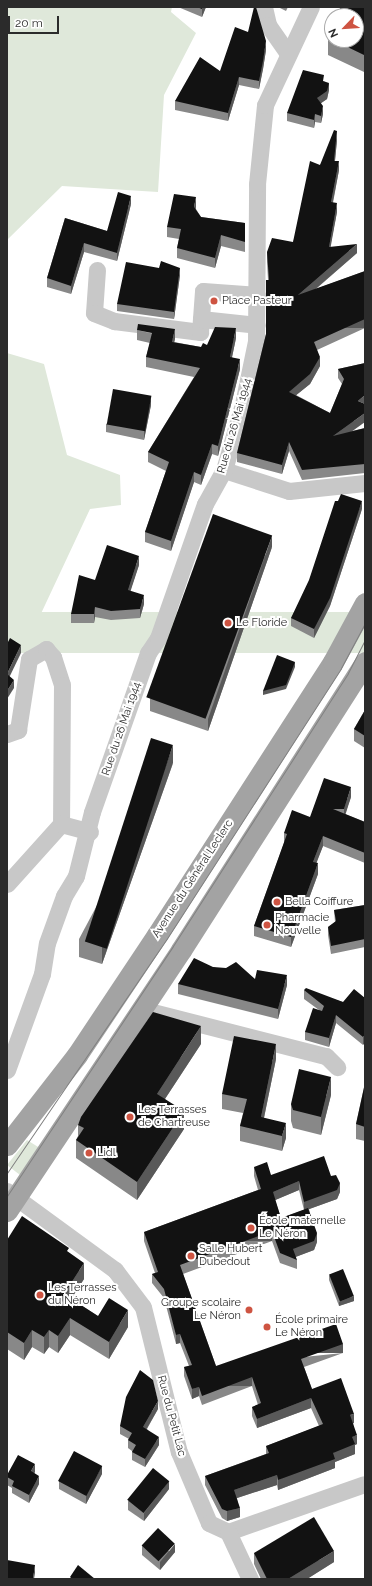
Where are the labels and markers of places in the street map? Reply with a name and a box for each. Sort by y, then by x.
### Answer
place label: Place Pasteur [222,294,292,308]
marker: Place Pasteur [209,296,219,306]
place label: Le Floride [236,616,287,630]
marker: Le Floride [223,618,233,628]
place label: Bella Coiffure [285,895,353,909]
marker: Bella Coiffure [272,897,282,907]
place label: Pharmacie Nouvelle [275,912,329,938]
marker: Pharmacie Nouvelle [262,920,272,930]
place label: Les Terrasses de Chartreuse [138,1104,210,1130]
marker: Les Terrasses de Chartreuse [125,1112,135,1122]
place label: Lidl [97,1146,116,1160]
marker: Lidl [84,1148,94,1158]
place label: École maternelle Le Néron [259,1215,346,1241]
marker: École maternelle Le Néron [246,1223,256,1233]
place label: Salle Hubert Dubedout [199,1243,262,1269]
marker: Salle Hubert Dubedout [186,1251,196,1261]
place label: Les Terrasses du Néron [48,1282,117,1308]
marker: Les Terrasses du Néron [35,1290,45,1300]
place label: Groupe scolaire Le Néron [161,1297,241,1323]
marker: Groupe scolaire Le Néron [244,1305,254,1315]
place label: École primaire Le Néron [275,1314,348,1340]
marker: École primaire Le Néron [262,1322,272,1332]

